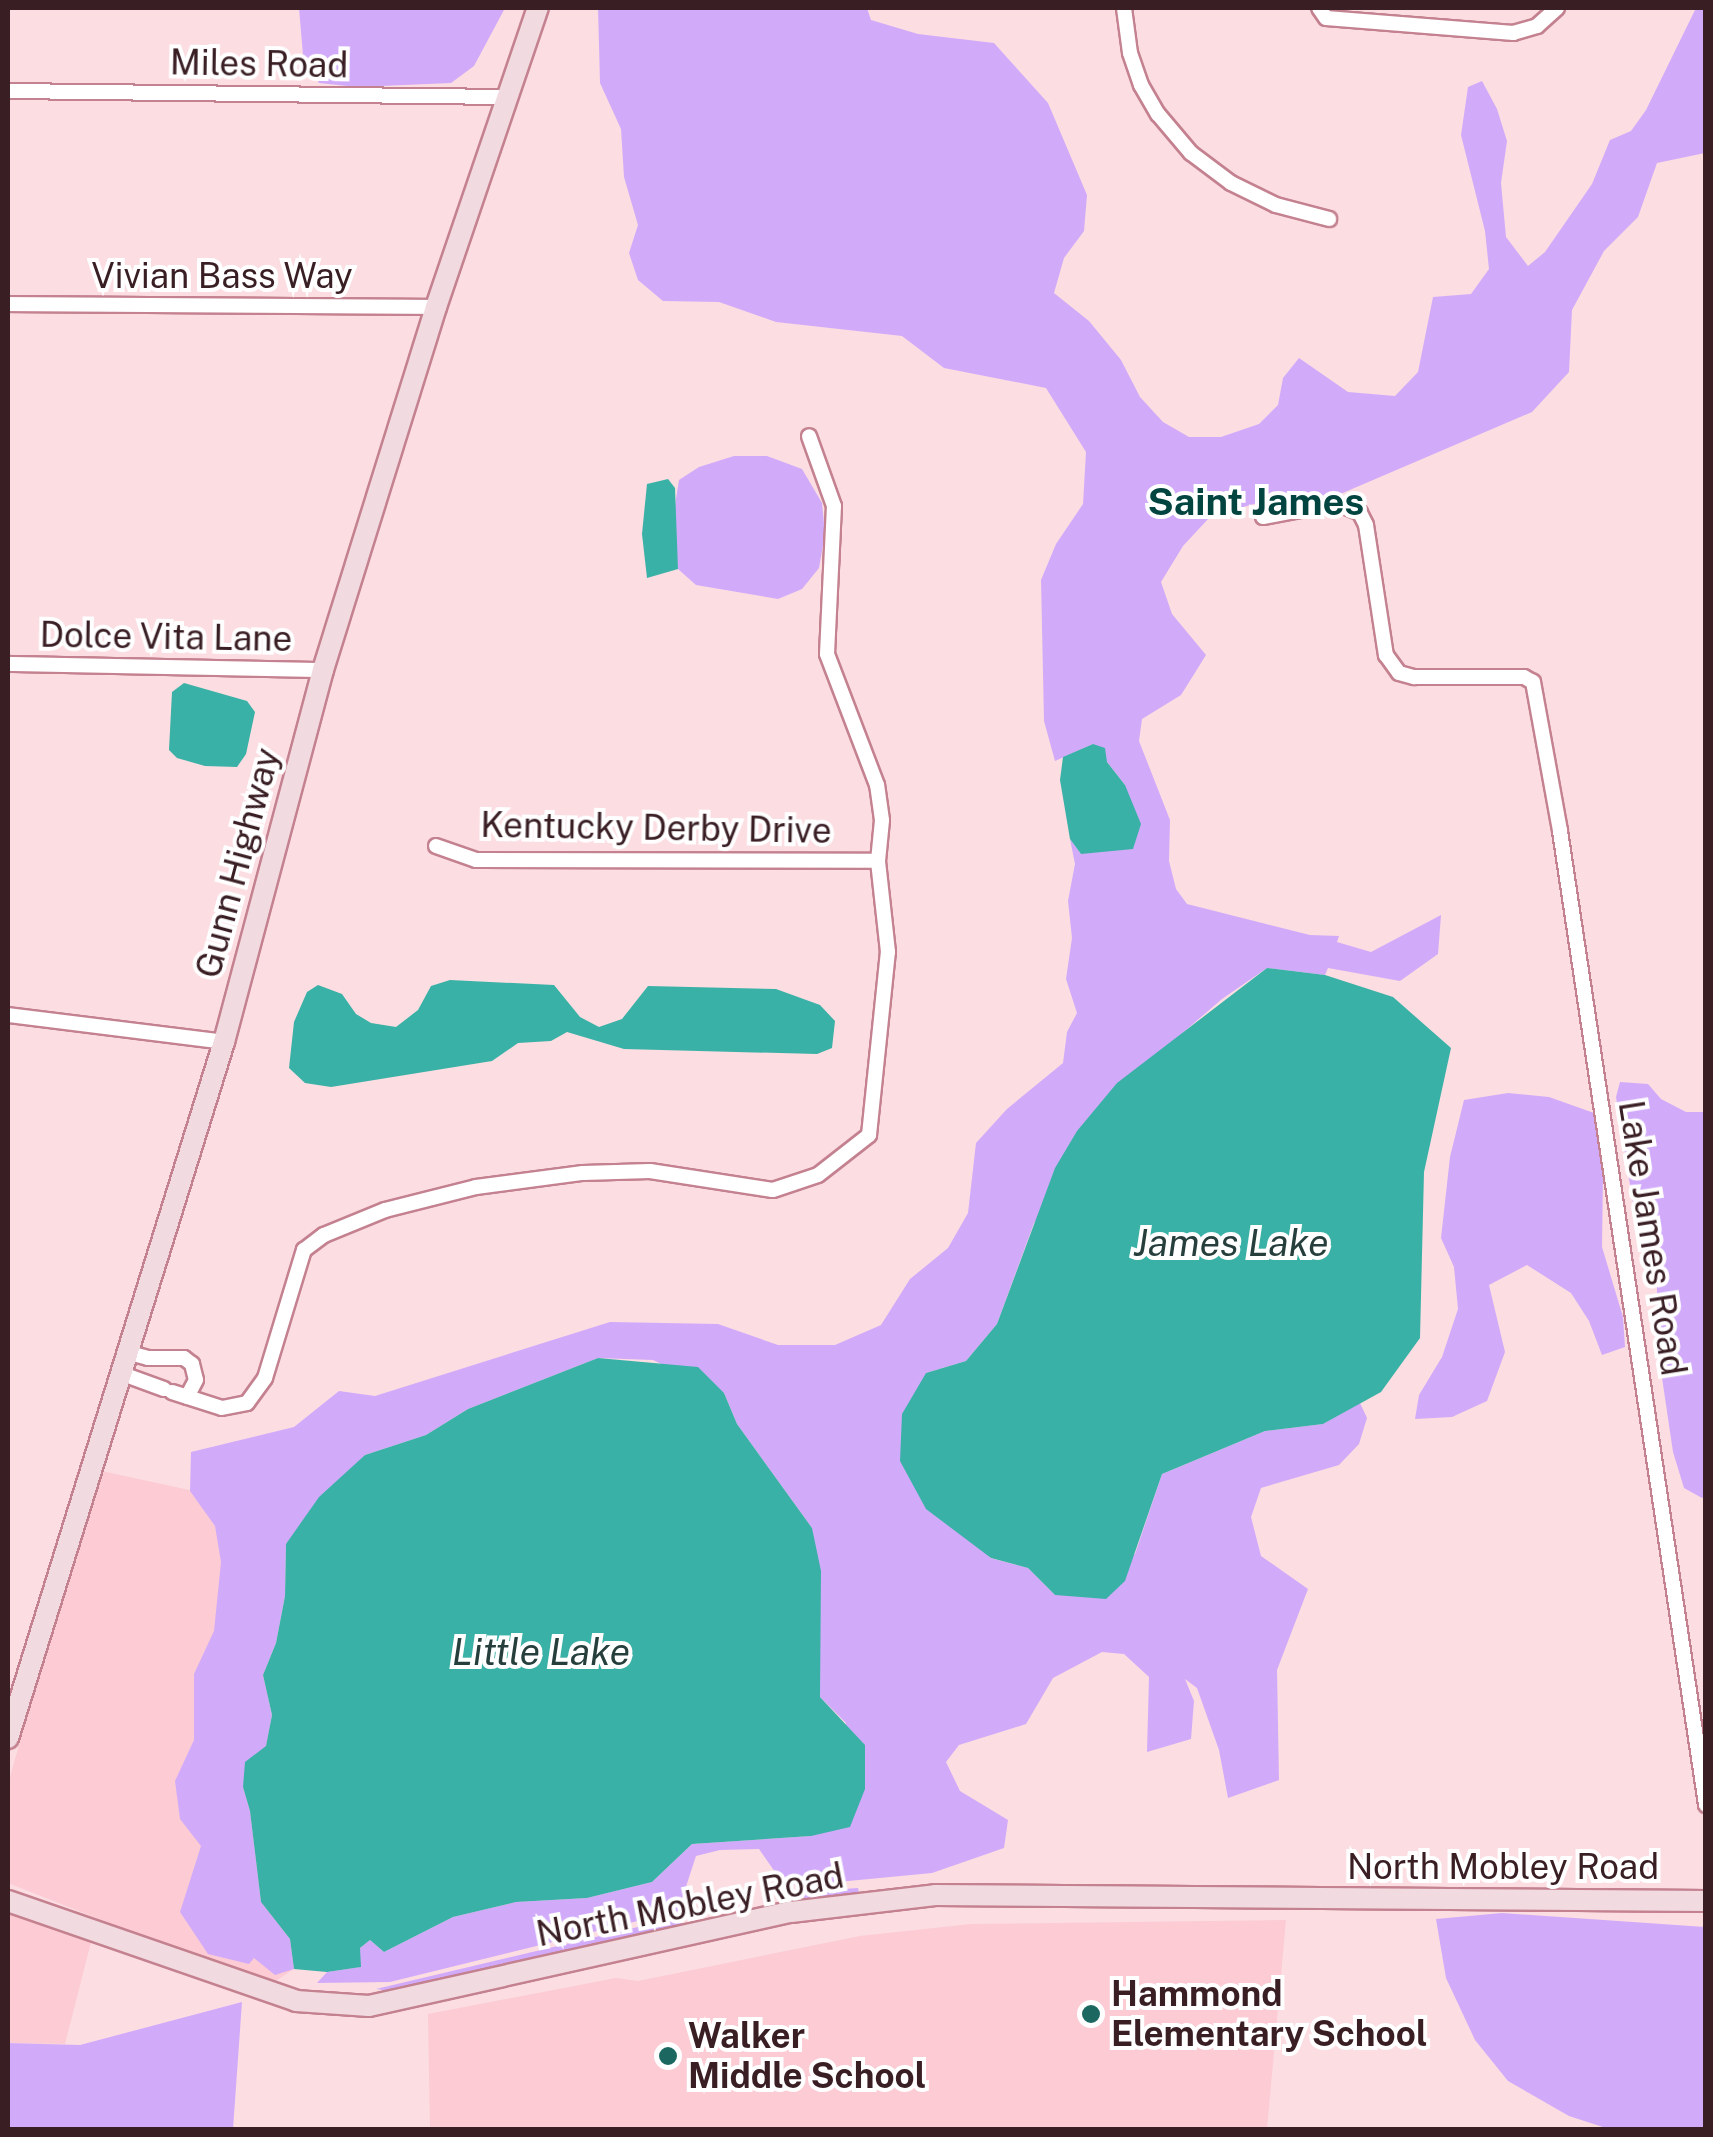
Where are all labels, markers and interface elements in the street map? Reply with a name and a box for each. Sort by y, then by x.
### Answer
street label: Miles Road [169,41,349,87]
street label: Vivian Bass Way [91,255,353,297]
district label: Saint James [1148,479,1364,525]
street label: Dolce Vita Lane [39,614,293,660]
street label: Gunn Highway [187,743,289,983]
street label: Kentucky Derby Drive [480,804,832,852]
street label: Lake James Road [1609,1097,1695,1379]
water label: James Lake [1133,1220,1329,1266]
water label: Little Lake [452,1629,630,1675]
street label: North Mobley Road [1347,1846,1659,1888]
street label: North Mobley Road [533,1855,847,1955]
place label: Hammond Elementary School [1111,1973,1428,2055]
marker: Hammond Elementary School [1080,2003,1102,2025]
place label: Walker Middle School [688,2015,926,2097]
marker: Walker Middle School [657,2045,679,2067]

